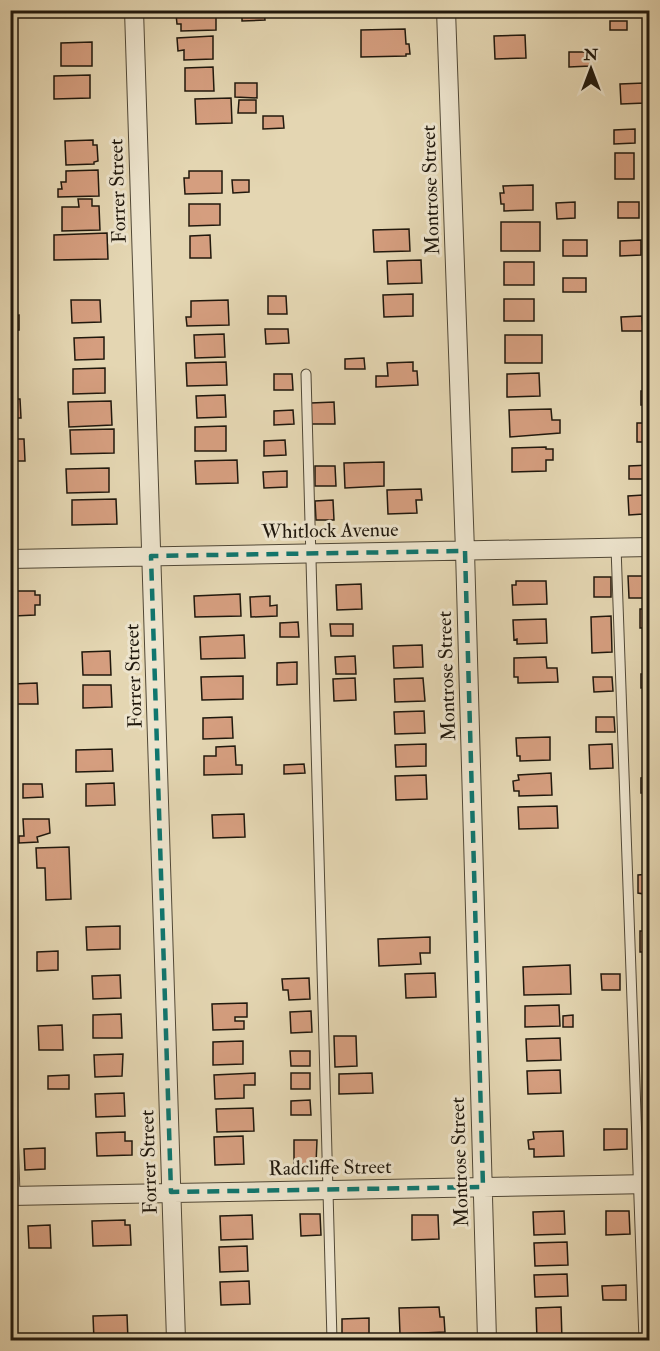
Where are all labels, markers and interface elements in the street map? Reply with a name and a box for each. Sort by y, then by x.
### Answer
north arrow [561,39,621,99]
text: N [583,45,599,65]
street label: Montrose Street [416,124,445,255]
street label: Forrer Street [103,138,132,244]
street label: Whitlock Avenue [260,517,399,544]
street label: Montrose Street [432,610,461,741]
street label: Forrer Street [119,623,148,729]
street label: Montrose Street [445,1096,474,1227]
street label: Forrer Street [134,1109,163,1215]
street label: Radcliffe Street [268,1154,392,1181]

